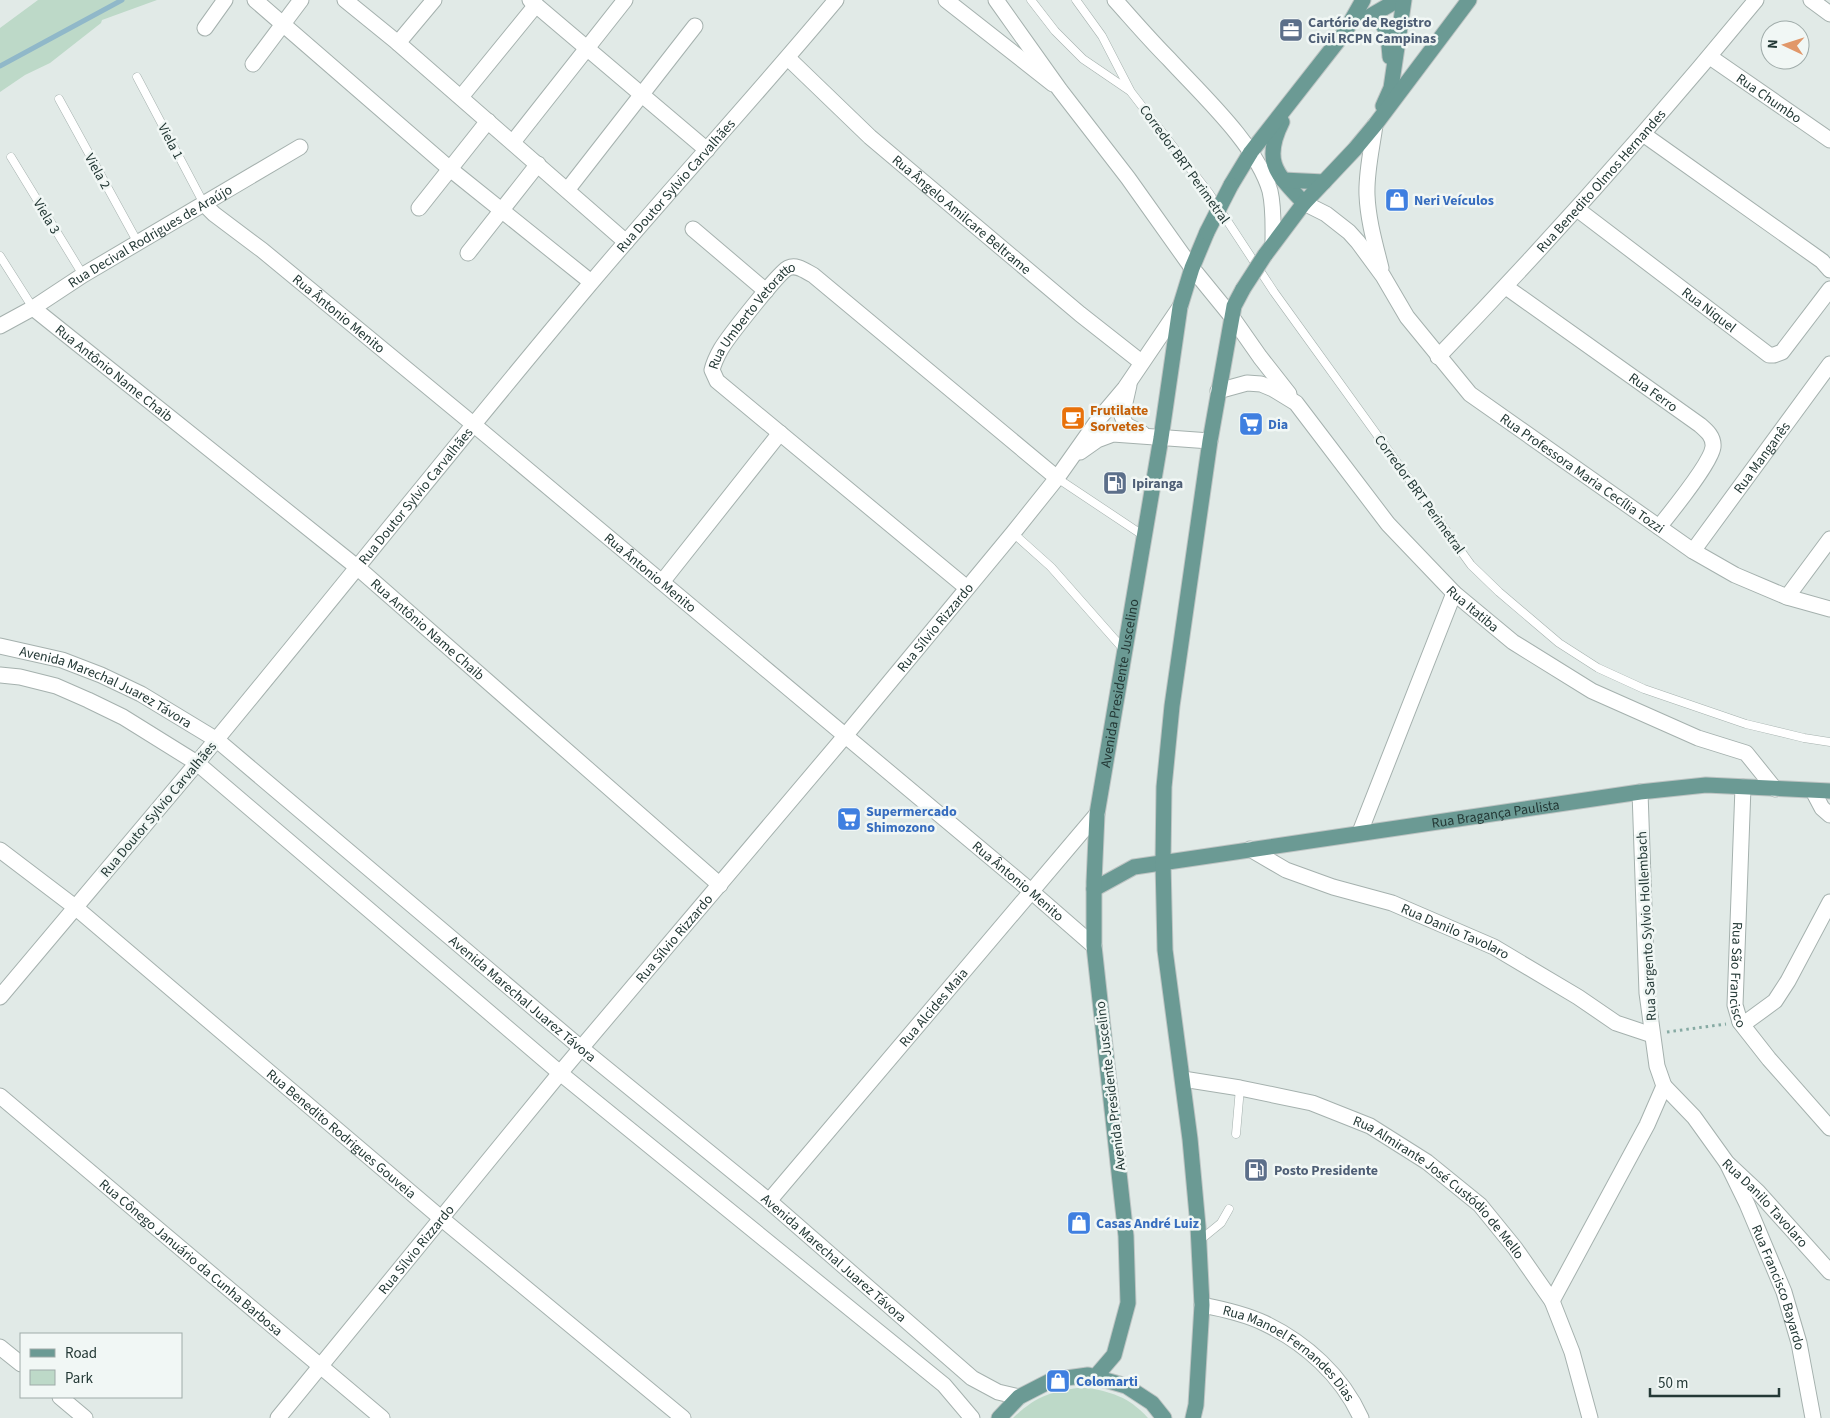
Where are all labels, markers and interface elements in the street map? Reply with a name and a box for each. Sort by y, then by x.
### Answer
place label: Cartório de Registro Civil RCPN Campinas [1308,13,1436,49]
office icon: Cartório de Registro Civil RCPN Campinas [1278,17,1304,43]
north arrow [1760,20,1810,70]
text: N [1763,39,1783,50]
street label: Rua Chumbo [1732,69,1805,129]
street label: Corredor BRT Perimetral [1134,101,1234,228]
street label: Rua Benedito Olmos Hernandes [1532,105,1671,257]
street label: Rua Doutor Sylvio Carvalhães [612,115,740,257]
street label: Viela 1 [152,120,188,163]
street label: Viela 2 [79,150,115,193]
street label: Rua Ângelo Amilcare Beltrame [887,151,1035,280]
street label: Rua Decival Rodrigues de Araújo [64,180,236,293]
shop icon: Neri Veículos [1384,187,1410,213]
place label: Neri Veículos [1414,191,1494,211]
street label: Viela 3 [28,195,65,238]
street label: Rua Umberto Vetoratto [704,257,797,372]
street label: Rua Ântonio Menito [288,270,389,359]
street label: Rua Niquel [1677,283,1740,338]
street label: Rua Antônio Name Chaib [50,320,177,427]
street label: Rua Ferro [1624,368,1682,417]
place label: Frutilatte Sorvetes [1090,401,1148,437]
cafe icon: Frutilatte Sorvetes [1060,405,1086,431]
street label: Rua Professora Maria Cecília Tozzi [1496,409,1668,539]
supermarket icon: Dia [1238,411,1264,437]
place label: Dia [1268,415,1288,435]
street label: Rua Manganês [1729,418,1796,498]
street label: Rua Doutor Sylvio Carvalhães [354,423,478,569]
street label: Corredor BRT Perimetral [1369,431,1469,558]
fuel station icon: Ipiranga [1102,470,1128,496]
place label: Ipiranga [1132,474,1183,494]
street label: Rua Ântonio Menito [599,529,700,618]
street label: Rua Antônio Name Chaib [366,574,489,686]
street label: Rua Sílvio Rizzardo [893,579,979,677]
street label: Rua Itatiba [1441,582,1503,637]
street label: Avenida Presidente Juscelino [1096,597,1144,769]
street label: Avenida Marechal Juarez Távora [17,642,195,733]
street label: Rua Doutor Sylvio Carvalhães [96,737,222,882]
street label: Rua Bragança Paulista [1430,795,1561,834]
place label: Supermercado Shimozono [866,802,957,838]
supermarket icon: Supermercado Shimozono [836,806,862,832]
street label: Rua Sargento Sylvio Hollembach [1632,831,1662,1021]
street label: Rua Ântonio Menito [967,837,1068,926]
street label: Rua Sílvio Rizzardo [631,890,718,988]
street label: Rua Danilo Tavolaro [1398,899,1513,965]
street label: Rua São Francisco [1724,922,1750,1033]
street label: Avenida Marechal Juarez Távora [444,931,600,1067]
street label: Rua Alcides Maia [895,964,973,1052]
street label: Avenida Presidente Juscelino [1091,1000,1131,1172]
street label: Rua Benedito Rodrigues Gouveia [262,1065,420,1204]
street label: Rua Almirante José Custódio de Mello [1350,1111,1529,1263]
street label: Rua Danilo Tavolaro [1717,1154,1812,1252]
fuel station icon: Posto Presidente [1243,1157,1269,1183]
place label: Posto Presidente [1274,1161,1378,1181]
street label: Rua Cônego Januário da Cunha Barbosa [94,1175,287,1341]
street label: Avenida Marechal Juarez Távora [756,1189,911,1328]
street label: Rua Sílvio Rizzardo [374,1201,459,1299]
shop icon: Casas André Luiz [1066,1210,1092,1236]
place label: Casas André Luiz [1096,1214,1200,1234]
street label: Rua Francisco Bayardo [1746,1222,1809,1352]
street label: Rua Manoel Fernandes Dias [1221,1301,1359,1406]
legend [20,1333,182,1398]
text: Road [65,1343,97,1364]
scale bar [1650,1366,1779,1398]
text: Park [65,1368,94,1389]
shop icon: Colomarti [1045,1368,1071,1394]
place label: Colomarti [1076,1372,1138,1392]
text: 50 m [1658,1373,1688,1394]

